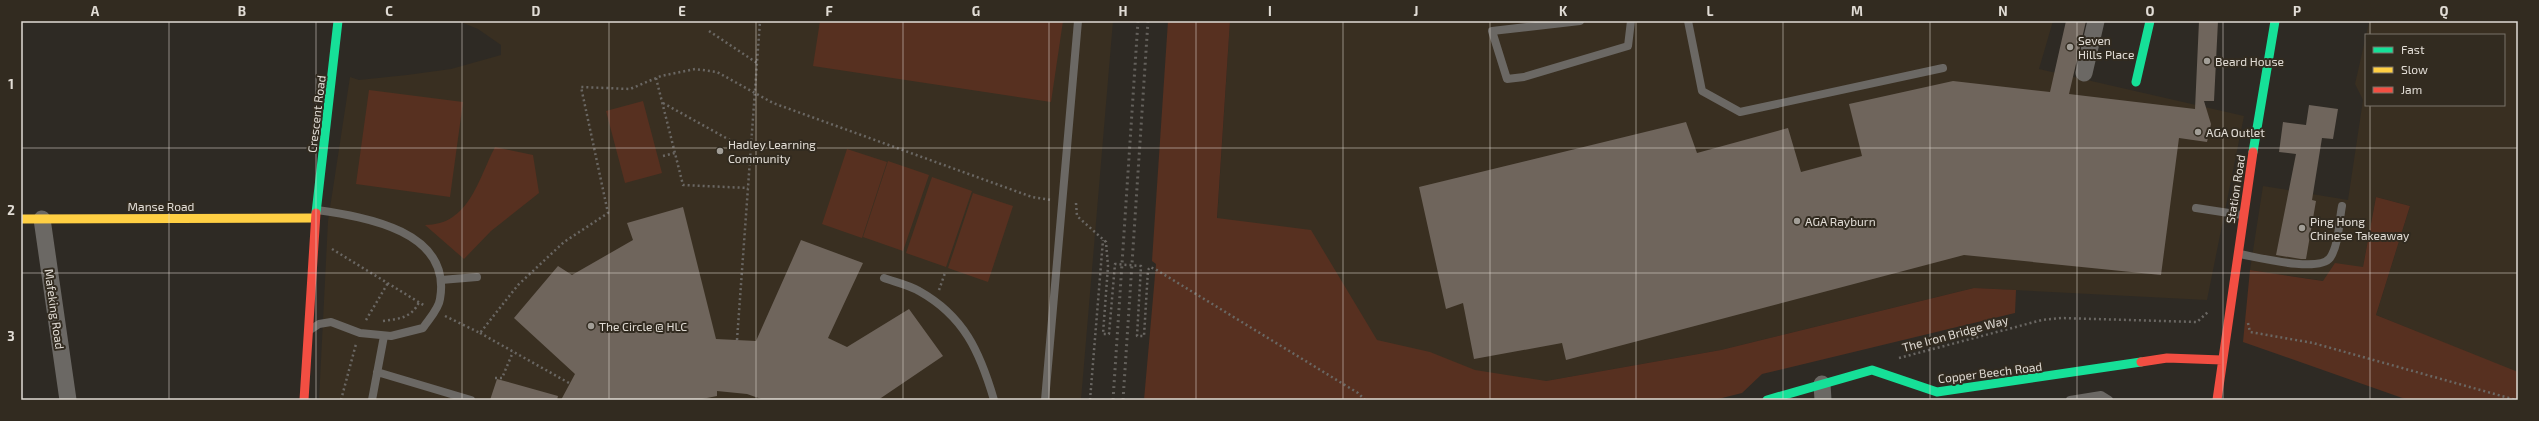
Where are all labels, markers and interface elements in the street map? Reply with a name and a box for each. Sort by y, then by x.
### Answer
text: A [91,3,100,19]
text: B [238,3,246,19]
text: C [385,3,393,19]
text: D [532,3,541,19]
text: E [678,3,686,19]
text: F [825,3,833,19]
text: G [972,3,980,19]
text: H [1119,3,1128,19]
text: I [1268,3,1272,19]
text: J [1414,3,1418,19]
text: K [1559,3,1568,19]
text: L [1707,3,1714,19]
text: M [1851,3,1863,19]
text: N [1998,3,2008,19]
text: O [2146,3,2155,19]
text: P [2293,3,2301,19]
text: Q [2440,3,2449,20]
place label: Seven Hills Place [2078,33,2134,61]
legend [2365,34,2505,106]
marker: Seven Hills Place [2065,42,2075,52]
text: Fast [2401,42,2425,56]
place label: Beard House [2215,54,2284,68]
marker: Beard House [2202,56,2212,66]
text: Slow [2401,62,2428,76]
street label: Crescent Road [304,74,328,154]
text: 1 [8,76,14,92]
text: Jam [2401,82,2422,96]
place label: AGA Outlet [2206,125,2265,139]
marker: AGA Outlet [2193,127,2203,137]
place label: Hadley Learning Community [728,137,816,165]
marker: Hadley Learning Community [715,146,725,156]
street label: Station Road [2223,154,2247,224]
street label: Manse Road [128,199,194,213]
text: 2 [7,202,15,218]
place label: AGA Rayburn [1805,214,1876,228]
place label: Ping Hong Chinese Takeaway [2310,214,2410,242]
marker: AGA Rayburn [1792,216,1802,226]
marker: Ping Hong Chinese Takeaway [2297,223,2307,233]
street label: Mafeking Road [42,268,68,350]
street label: The Iron Bridge Way [1900,312,2010,354]
place label: The Circle @ HLC [599,319,687,333]
marker: The Circle @ HLC [586,321,596,331]
text: 3 [7,328,15,344]
street label: Copper Beech Road [1937,359,2043,385]

